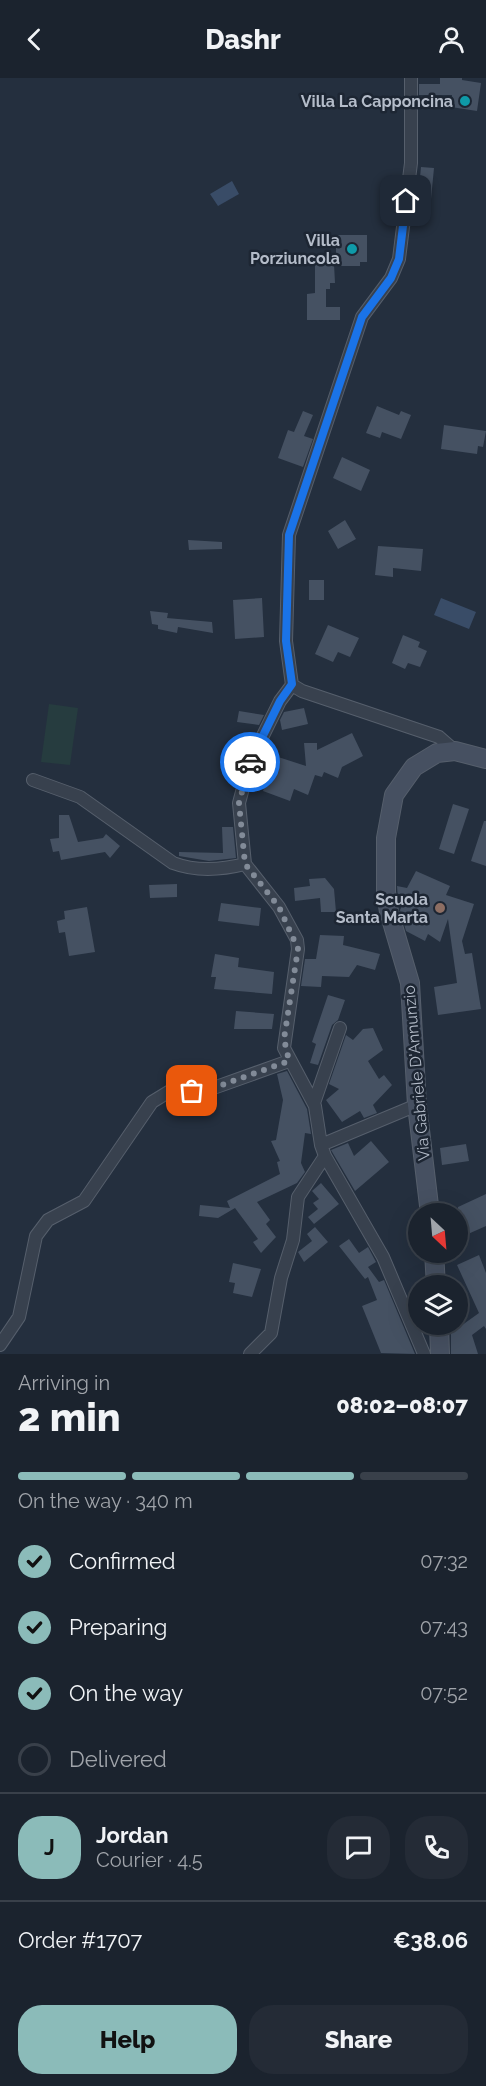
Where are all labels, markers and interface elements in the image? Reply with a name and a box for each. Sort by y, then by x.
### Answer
icon: back [18,23,51,56]
icon: person [435,23,468,56]
text: Dashr [205,24,281,55]
place label: Villa La Capponcina [301,92,453,111]
marker: Villa La Capponcina [458,94,472,108]
pin [380,175,431,226]
icon: home [389,184,422,217]
place label: Villa Porziuncola [250,231,340,268]
marker: Villa Porziuncola [345,242,359,256]
courier [220,732,280,792]
icon: car [234,746,267,779]
place label: Scuola Santa Marta [336,890,428,927]
marker: Scuola Santa Marta [433,901,447,915]
street label: Via Gabriele D'Annunzio [399,984,434,1162]
pin [166,1065,217,1116]
icon: bag [175,1074,208,1107]
north arrow [408,1203,468,1263]
map controls [408,1203,468,1335]
button: layers [408,1275,468,1335]
text: Arriving in [18,1371,110,1395]
text: 08:02–08:07 [336,1392,468,1418]
text: 2 min [18,1394,121,1440]
text: On the way · 340 m [18,1489,193,1513]
icon: check [18,1545,51,1578]
text: Confirmed [69,1548,176,1574]
text: 07:32 [420,1549,468,1573]
icon: check [18,1611,51,1644]
text: Preparing [69,1614,167,1640]
text: 07:43 [420,1615,468,1639]
icon: check [18,1677,51,1710]
text: On the way [69,1680,183,1706]
text: 07:52 [420,1681,468,1705]
text: Delivered [69,1746,167,1772]
button: chat [327,1816,390,1879]
button: phone [405,1816,468,1879]
text: Jordan [96,1822,168,1848]
text: J [44,1834,55,1860]
text: Courier · 4.5 [96,1848,203,1872]
text: Order #1707 [18,1927,142,1953]
text: €38.06 [393,1927,468,1953]
button: Help [18,2005,237,2074]
button: Share [249,2005,468,2074]

